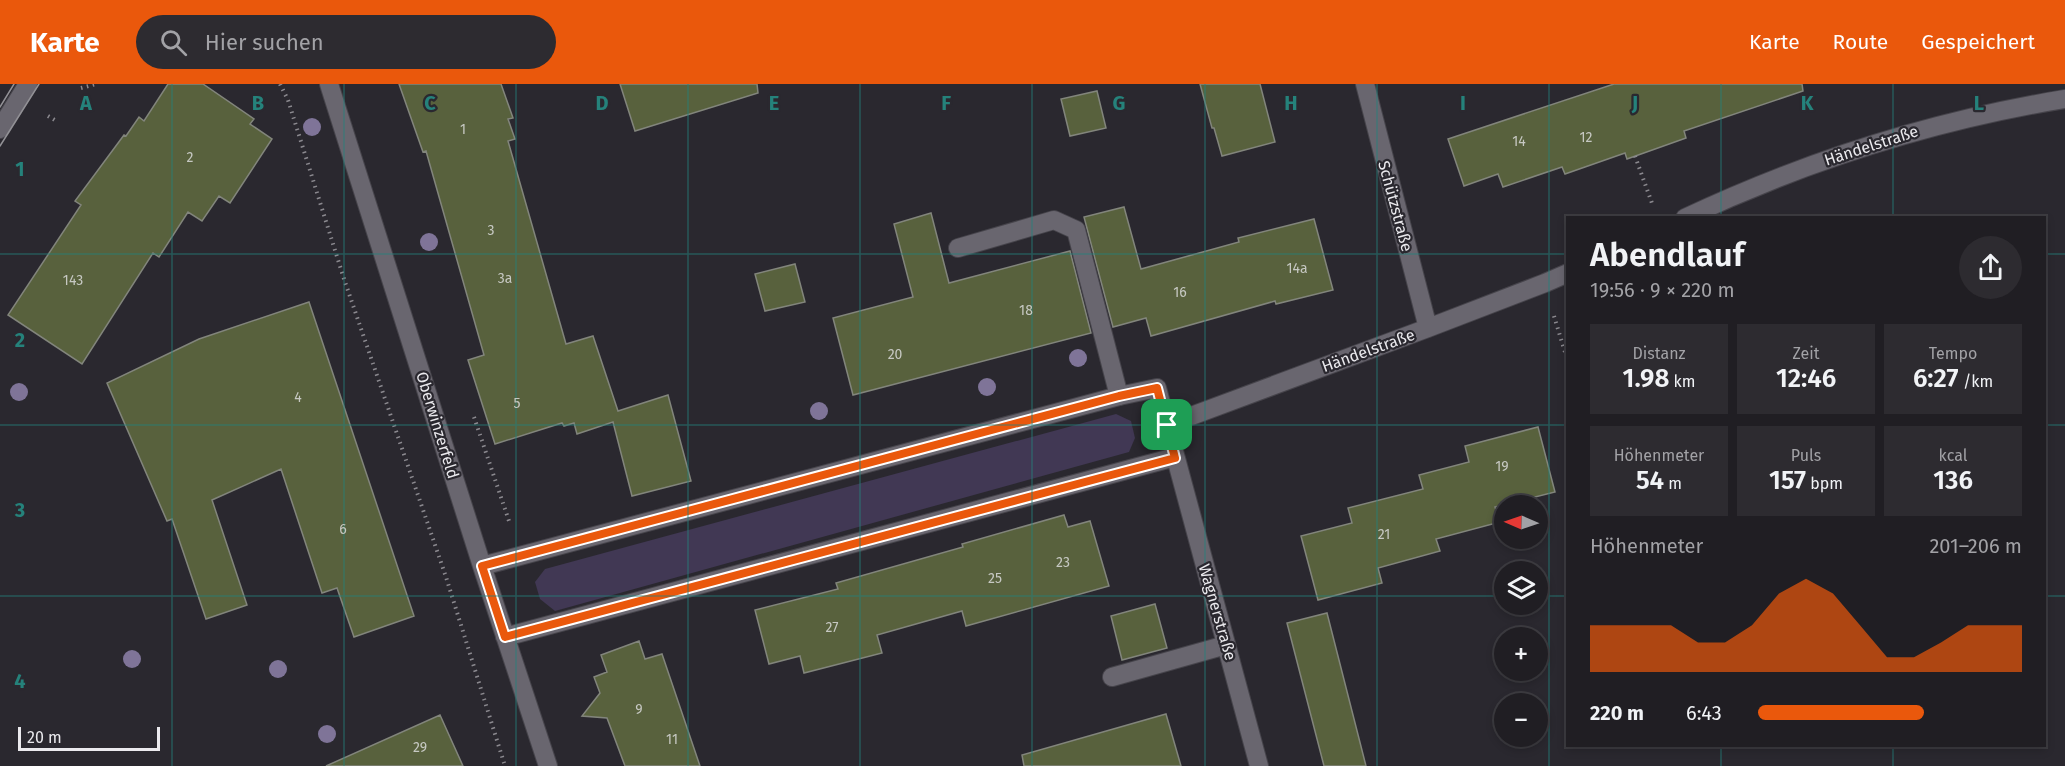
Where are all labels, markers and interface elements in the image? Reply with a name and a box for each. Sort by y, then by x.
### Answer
search box [136,15,556,69]
text: Karte [30,26,100,59]
icon: search [157,26,190,59]
text: Hier suchen [205,29,324,56]
text: Karte [1749,29,1800,55]
text: Route [1833,29,1888,55]
text: Gespeichert [1921,29,2035,55]
text: A [79,91,93,115]
text: B [252,91,264,115]
text: C [424,91,436,115]
text: D [595,91,609,115]
text: E [769,91,779,115]
text: F [941,91,951,115]
text: G [1113,91,1125,115]
text: H [1284,91,1298,115]
text: I [1460,91,1466,115]
text: J [1631,91,1638,115]
text: K [1801,91,1814,115]
text: L [1974,91,1984,115]
house number: 1 [460,121,466,138]
street label: Händelstraße [1822,121,1921,170]
house number: 12 [1580,129,1593,146]
house number: 14 [1512,133,1526,150]
house number: 2 [187,149,194,166]
text: 1 [15,157,25,181]
street label: Schützstraße [1374,159,1417,254]
house number: 3 [488,222,495,239]
text: Abendlauf [1590,235,1744,275]
button: share [1959,236,2022,299]
house number: 14a [1286,260,1308,277]
house number: 3a [498,270,512,287]
house number: 143 [63,272,83,289]
text: 19:56 · 9 × 220 m [1590,278,1735,302]
house number: 16 [1173,284,1187,301]
house number: 18 [1019,302,1033,319]
street label: Händelstraße [1319,325,1417,376]
text: 2 [15,328,25,352]
text: Distanz [1632,344,1686,363]
text: Zeit [1792,344,1820,363]
text: Tempo [1929,344,1977,363]
house number: 20 [888,346,903,363]
text: 1.98 [1623,363,1669,394]
text: 12:46 [1776,363,1836,394]
text: 6:27 [1913,363,1959,394]
street label: Oberwinzerfeld [412,369,463,481]
text: km [1669,372,1695,391]
text: /km [1959,372,1993,391]
house number: 4 [294,389,302,406]
house number: 5 [513,395,521,412]
pin [1141,399,1192,450]
icon: arrive [1150,408,1183,441]
text: Höhenmeter [1614,446,1704,465]
text: Puls [1791,446,1821,465]
text: kcal [1939,446,1967,465]
house number: 19 [1495,458,1509,475]
text: 54 [1636,465,1664,496]
text: 157 [1769,465,1806,496]
text: 136 [1933,465,1973,496]
text: m [1664,474,1682,493]
text: bpm [1806,474,1843,493]
north arrow [1494,495,1548,549]
map controls [1494,495,1548,747]
text: 3 [14,498,25,522]
house number: 6 [339,521,347,538]
house number: 21 [1378,526,1390,543]
text: Höhenmeter [1590,534,1703,558]
text: 201–206 m [1929,534,2022,558]
house number: 23 [1056,554,1070,571]
button: layers [1494,561,1548,615]
street label: Wagnerstraße [1195,562,1240,663]
house number: 25 [988,570,1002,587]
house number: 27 [825,619,839,636]
button: + [1494,627,1548,681]
text: 4 [14,669,26,693]
button: − [1494,693,1548,747]
house number: 9 [635,701,643,718]
text: 220 m [1590,701,1644,725]
text: 6:43 [1686,701,1722,725]
scale bar [18,724,160,752]
text: 20 m [27,728,62,747]
house number: 11 [666,731,678,748]
house number: 29 [413,739,427,756]

